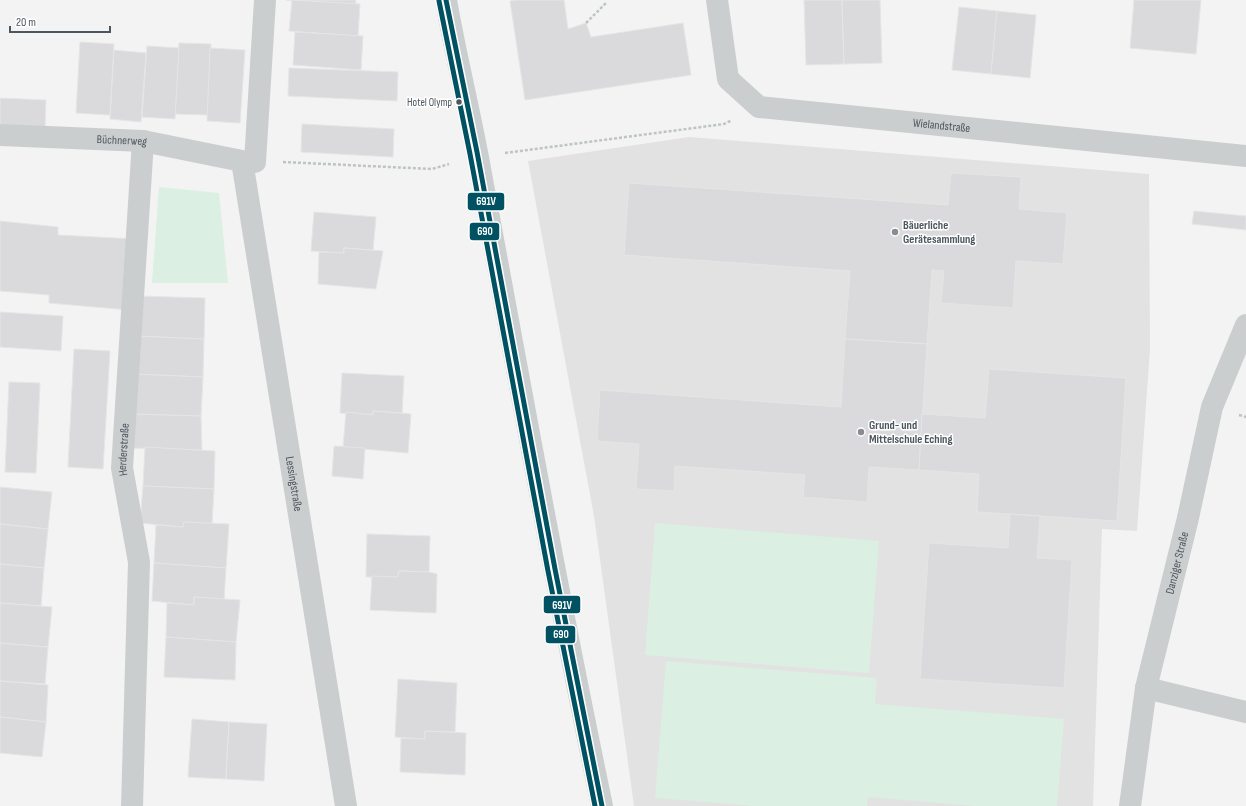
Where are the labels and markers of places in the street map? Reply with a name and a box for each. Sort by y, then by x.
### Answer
place label: Hotel Olymp [407,96,452,109]
marker: Hotel Olymp [454,97,464,107]
place label: Bäuerliche Gerätesammlung [903,218,975,247]
marker: Bäuerliche Gerätesammlung [890,227,900,237]
place label: Grund- und Mittelschule Eching [869,418,953,447]
marker: Grund- und Mittelschule Eching [856,427,866,437]

